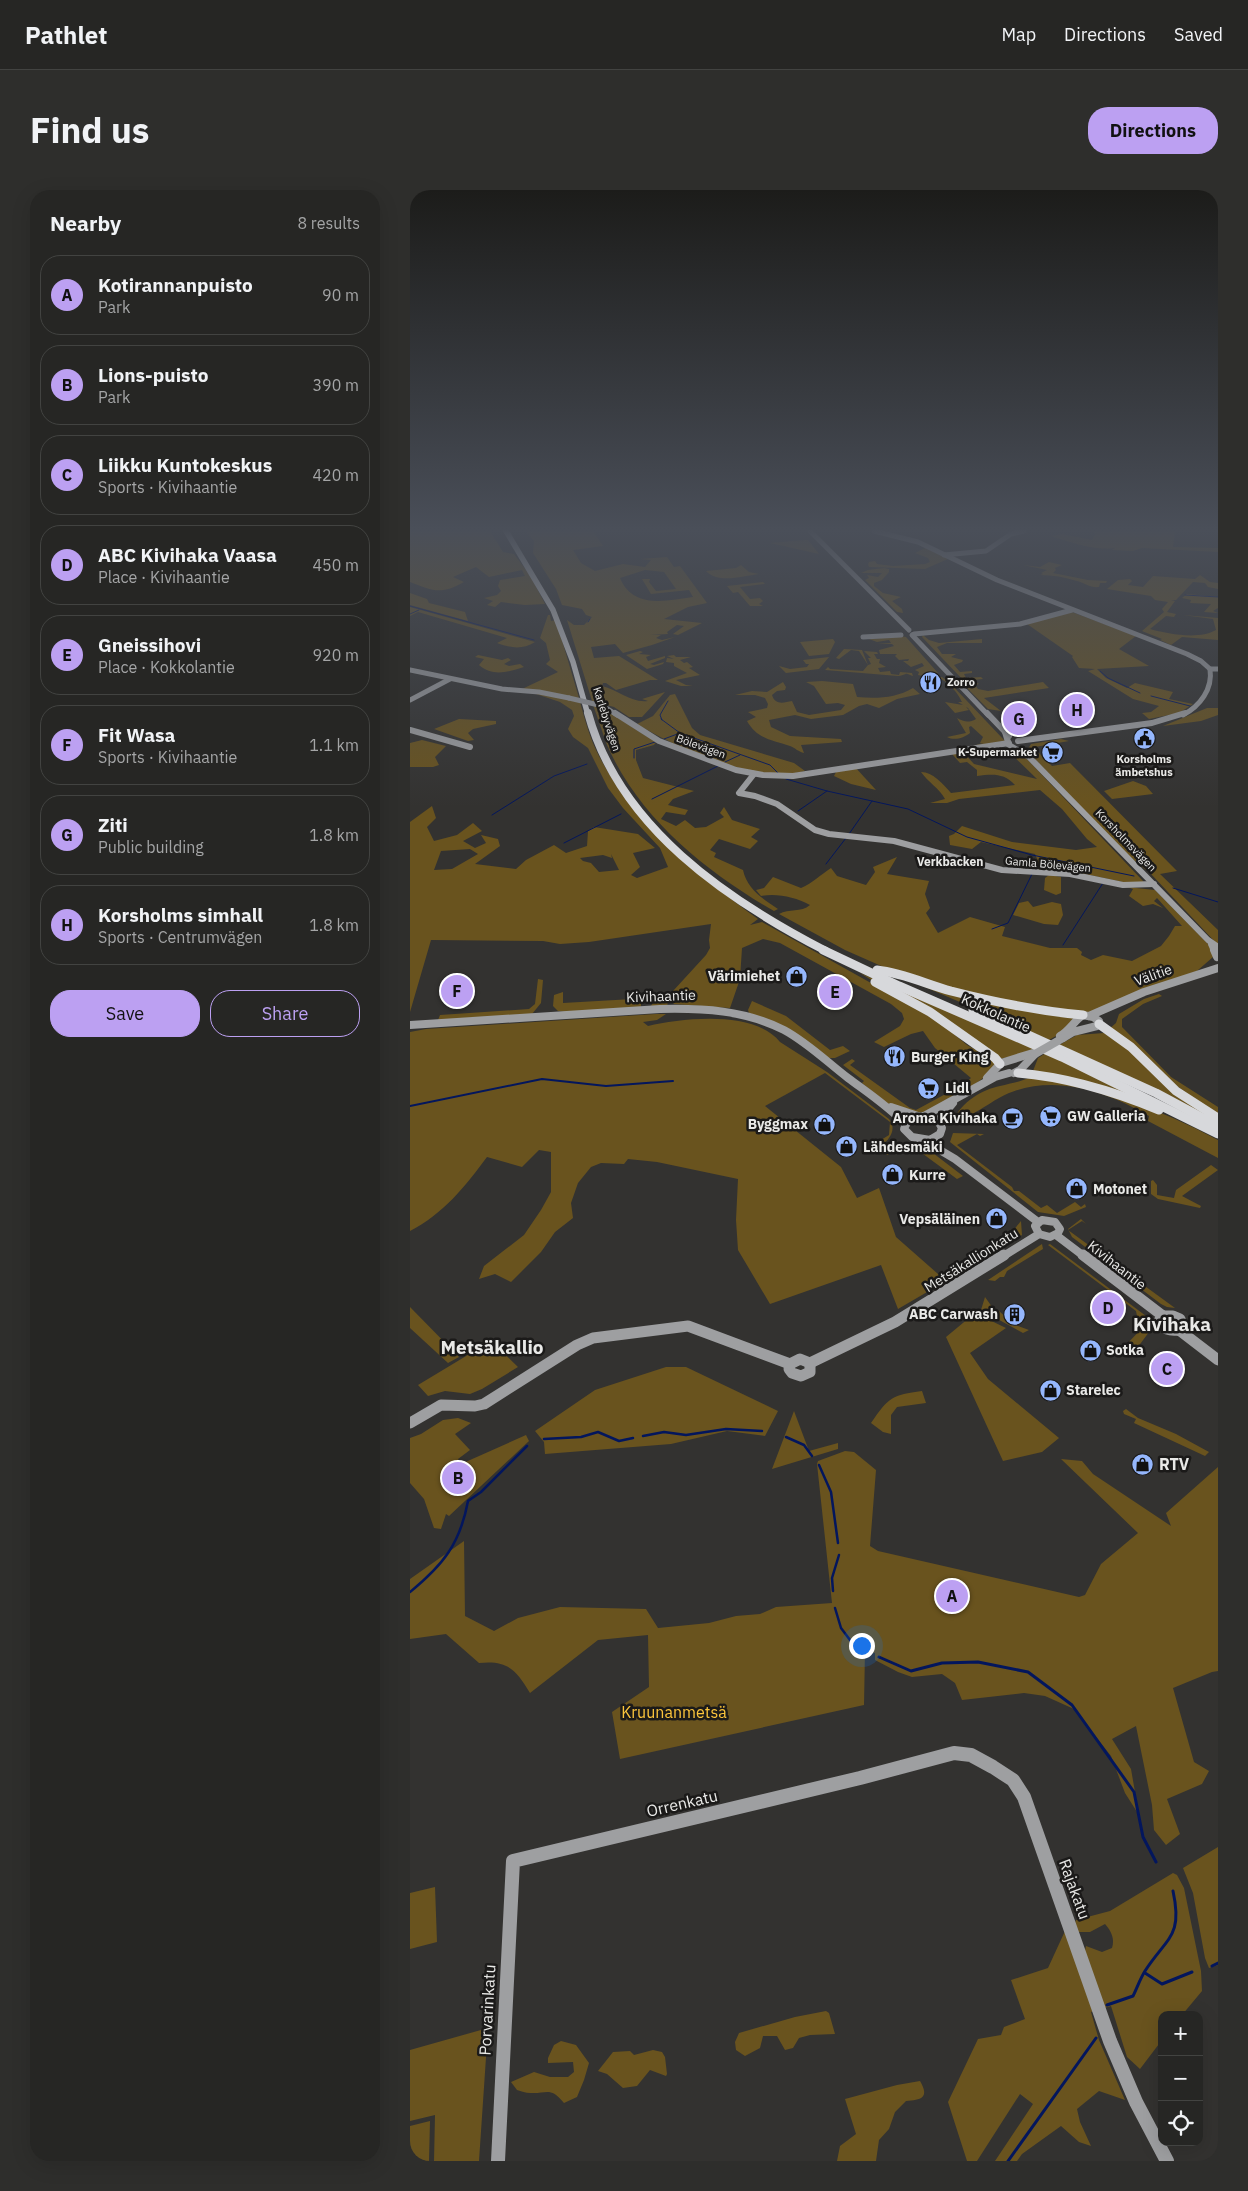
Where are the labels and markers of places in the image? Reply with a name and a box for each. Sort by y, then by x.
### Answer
restaurant icon: Zorro [919,670,943,694]
place label: Zorro [947,675,975,689]
pin: H [1061,691,1093,729]
pin: G [1003,700,1035,738]
public building icon: Korsholms ämbetshus [1132,726,1156,750]
supermarket icon: K-Supermarket [1041,740,1065,764]
place label: K-Supermarket [958,745,1037,759]
place label: Korsholms ämbetshus [1115,752,1173,779]
shop icon: Värimiehet [784,964,808,988]
place label: Värimiehet [708,967,780,985]
pin: F [441,972,473,1010]
pin: E [819,973,851,1011]
restaurant icon: Burger King [883,1045,907,1069]
place label: Burger King [911,1048,989,1066]
supermarket icon: Lidl [917,1076,941,1100]
place label: Lidl [945,1079,969,1097]
supermarket icon: GW Galleria [1039,1104,1063,1128]
cafe icon: Aroma Kivihaka [1001,1106,1025,1130]
place label: GW Galleria [1067,1107,1146,1125]
place label: Aroma Kivihaka [893,1109,997,1127]
shop icon: Byggmax [812,1112,836,1136]
place label: Byggmax [748,1115,808,1133]
shop icon: Lähdesmäki [835,1135,859,1159]
place label: Lähdesmäki [863,1138,943,1156]
shop icon: Kurre [881,1163,905,1187]
place label: Kurre [909,1166,946,1184]
shop icon: Motonet [1065,1177,1089,1201]
place label: Motonet [1093,1180,1147,1198]
shop icon: Vepsäläinen [984,1207,1008,1231]
place label: Vepsäläinen [899,1210,980,1228]
pin: D [1092,1289,1124,1327]
building icon: ABC Carwash [1002,1302,1026,1326]
place label: ABC Carwash [909,1305,998,1323]
shop icon: Sotka [1078,1338,1102,1362]
place label: Sotka [1106,1341,1144,1359]
pin: C [1151,1350,1183,1388]
shop icon: Starelec [1038,1378,1062,1402]
place label: Starelec [1066,1381,1121,1399]
shop icon: RTV [1131,1452,1155,1476]
place label: RTV [1159,1454,1190,1474]
pin: B [442,1459,474,1497]
pin: A [936,1577,968,1615]

